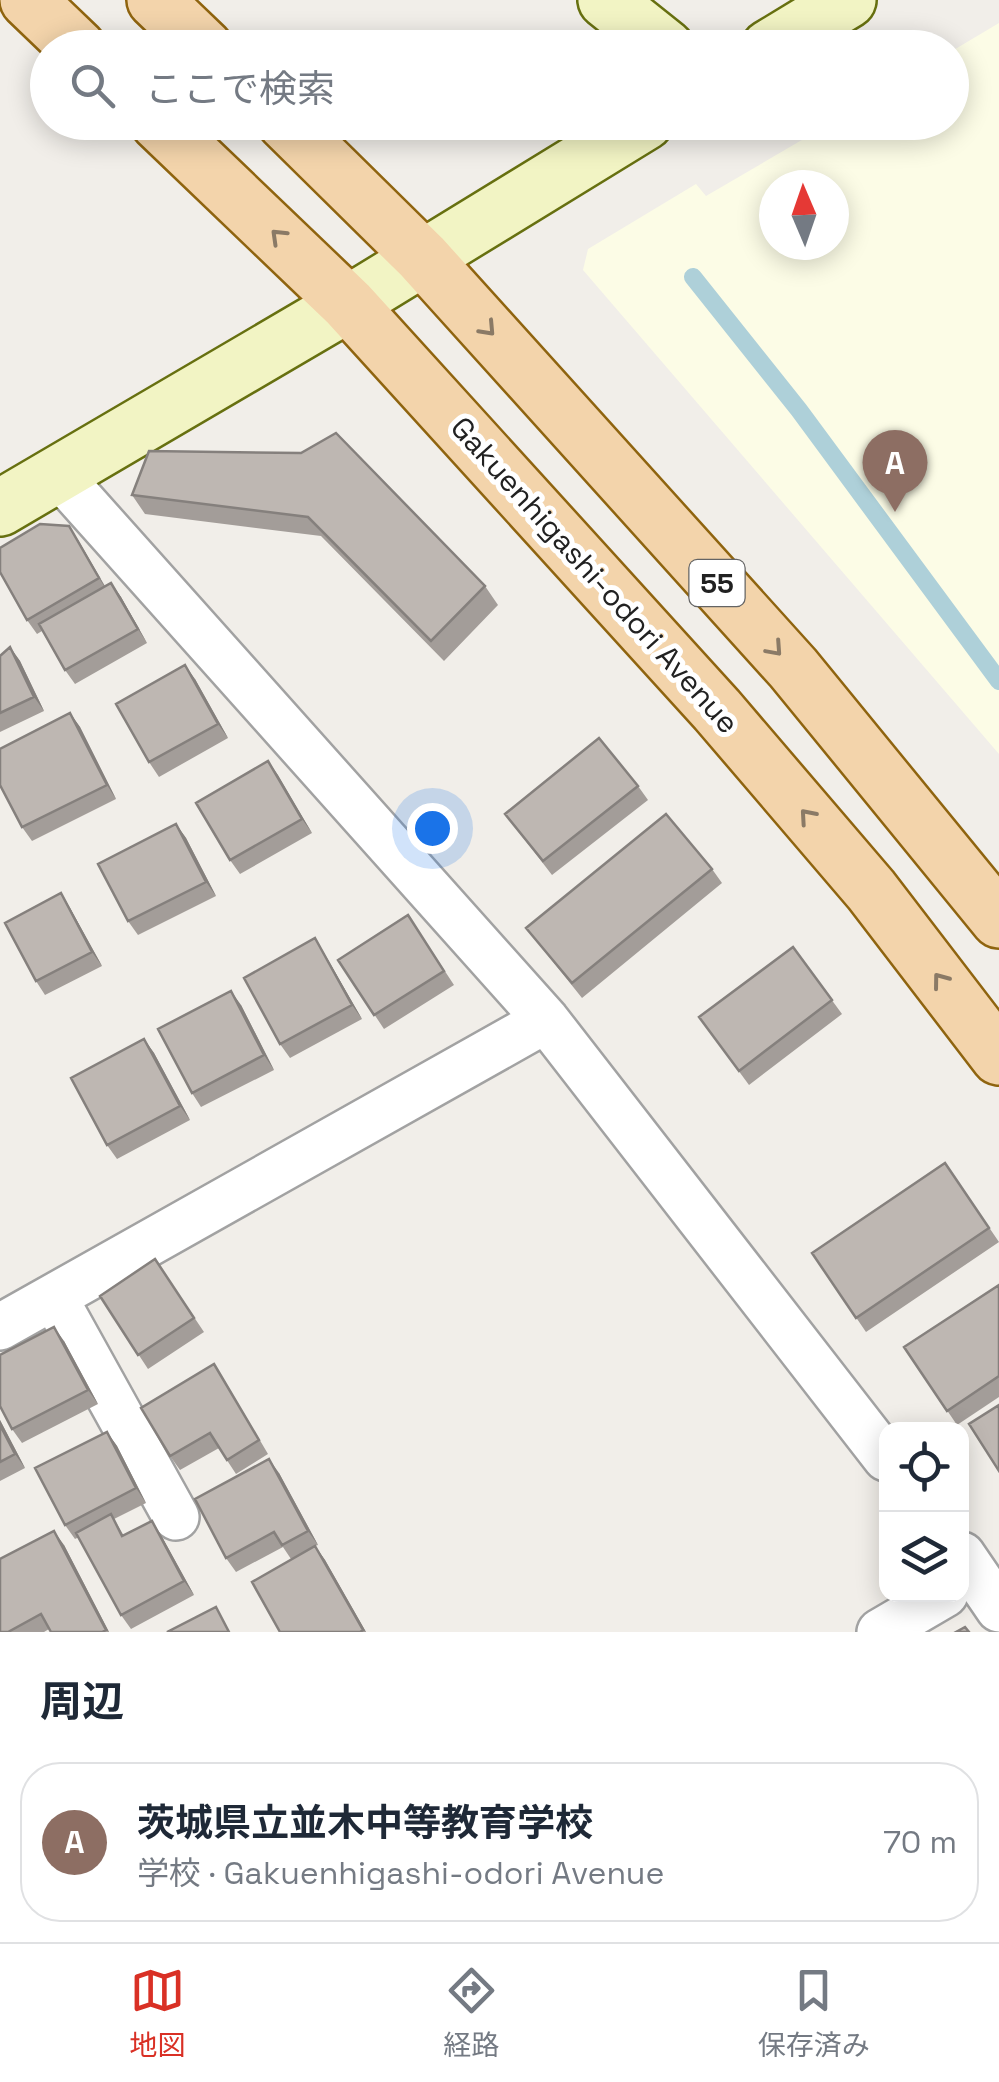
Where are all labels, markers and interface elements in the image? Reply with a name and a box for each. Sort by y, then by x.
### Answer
search box [30,30,969,140]
icon: search [65,58,120,113]
text: ここで検索 [145,65,335,113]
north arrow [759,170,849,260]
one-way arrow [271,230,289,248]
one-way arrow [476,317,494,336]
street label: Gakuenhigashi-odori Avenue [442,408,748,742]
pin: A [862,430,928,512]
road number: 55 [690,560,744,606]
one-way arrow [764,637,782,656]
your location [407,803,458,854]
one-way arrow [801,809,819,827]
one-way arrow [934,973,951,991]
map controls [879,1422,969,1602]
button: locate [879,1422,969,1512]
button: layers [879,1512,969,1602]
text: 周辺 [40,1675,124,1728]
text: 茨城県立並木中等教育学校 [137,1799,593,1847]
text: A [64,1822,85,1862]
text: 70 m [883,1822,957,1862]
text: 学校 · Gakuenhigashi-odori Avenue [137,1853,664,1893]
tab: 地図 [129,1963,185,2063]
tab: 経路 [443,1963,500,2063]
tab: 保存済み [758,1963,870,2063]

